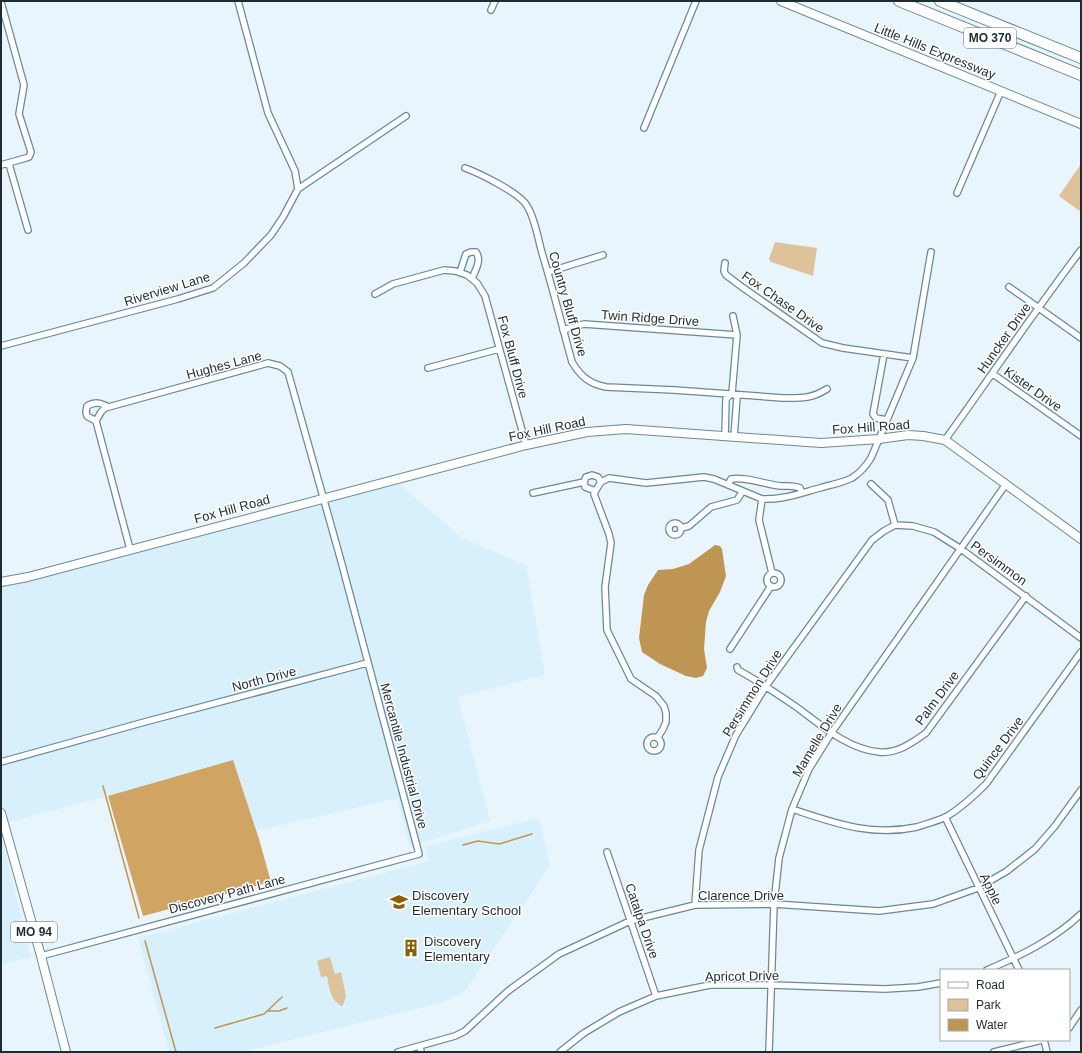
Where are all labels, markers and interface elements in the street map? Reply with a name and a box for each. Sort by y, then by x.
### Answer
street label: Little Hills Expressway [872,20,998,82]
road number: MO 370 [964,28,1016,48]
street label: Country Bluff Drive [546,250,590,358]
street label: Fox Chase Drive [739,268,827,336]
street label: Riverview Lane [122,269,212,309]
street label: Huncker Drive [974,300,1034,376]
street label: Twin Ridge Drive [600,307,700,329]
street label: Fox Bluff Drive [495,314,531,400]
street label: Hughes Lane [185,348,263,382]
street label: Kister Drive [1001,364,1065,414]
street label: Fox Hill Road [507,414,587,444]
street label: Fox Hill Road [832,417,910,437]
street label: Fox Hill Road [192,492,272,526]
street label: Persimmon [968,538,1030,588]
street label: Persimmon Drive [719,647,785,739]
street label: North Drive [230,663,298,695]
street label: Palm Drive [912,668,962,728]
street label: Mercantile Industrial Drive [377,681,431,831]
street label: Mamelle Drive [789,701,845,779]
street label: Quince Drive [969,713,1027,783]
street label: Discovery Path Lane [167,871,287,917]
street label: Apple [977,871,1005,907]
street label: Catalpa Drive [622,881,662,961]
place label: Discovery Elementary School [412,888,521,918]
street label: Clarence Drive [698,888,784,903]
school or university icon: Discovery Elementary School [389,892,409,912]
road number: MO 94 [11,922,57,942]
place label: Discovery Elementary [424,934,490,964]
building icon: Discovery Elementary [401,938,421,958]
street label: Apricot Drive [705,968,779,984]
legend [940,969,1070,1041]
text: Road [976,978,1005,992]
text: Park [976,998,1002,1012]
text: Water [976,1018,1008,1032]

